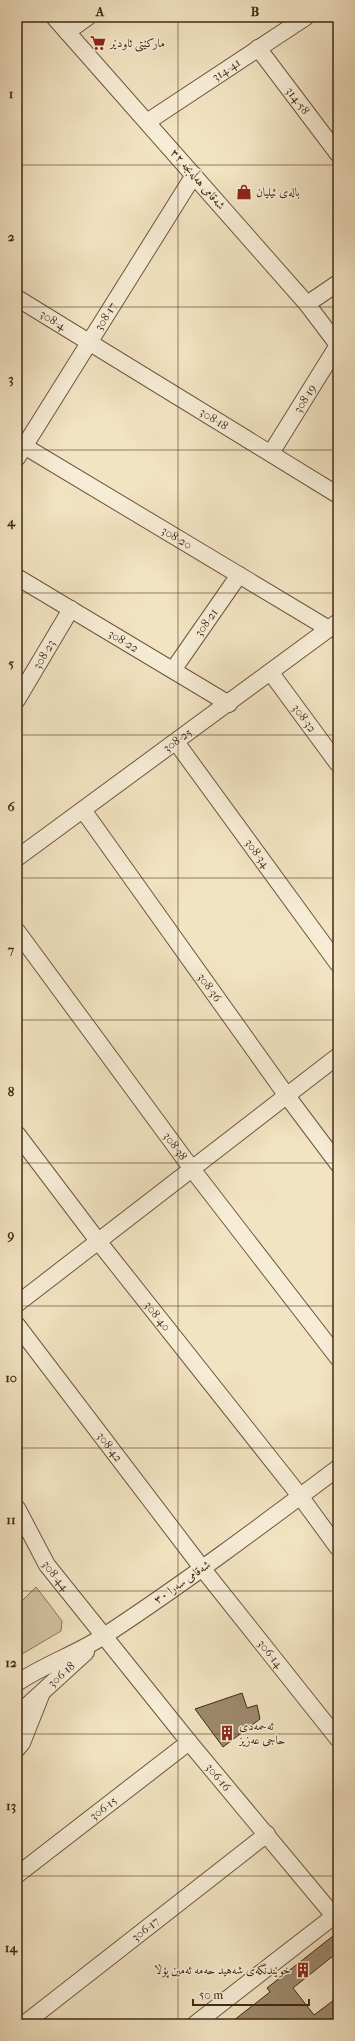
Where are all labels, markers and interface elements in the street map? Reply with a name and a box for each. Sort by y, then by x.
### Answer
text: A [95,4,105,19]
text: B [251,4,260,19]
supermarket icon: مارکێتی ئاودێر [89,34,107,52]
place label: مارکێتی ئاودێر [108,36,165,52]
street label: 314-41 [210,55,243,84]
street label: 314-58 [283,84,313,117]
text: 1 [9,86,14,101]
street label: شەقامی هەڵەبجە ٣٢ [168,146,228,212]
shop icon: بالەی ئیلیان [235,183,253,201]
place label: بالەی ئیلیان [256,185,300,199]
text: 2 [8,229,15,244]
street label: 308-17 [91,299,120,333]
street label: 308-4 [37,307,69,334]
text: 3 [8,371,14,387]
street label: 308-19 [291,382,319,416]
street label: 308-18 [197,405,231,433]
text: 4 [6,514,16,530]
street label: 308-20 [159,523,195,552]
street label: 308-21 [191,606,221,639]
street label: 308-22 [106,626,141,655]
street label: 308-23 [30,637,58,672]
text: 5 [8,656,14,671]
street label: 308-32 [289,701,319,735]
street label: 308-25 [160,725,194,755]
text: 6 [7,799,15,814]
street label: 308-34 [242,836,273,872]
text: 7 [7,942,15,957]
street label: 308-36 [195,970,225,1005]
text: 8 [8,1084,15,1099]
street label: 308-38 [160,1129,190,1163]
text: 9 [7,1227,15,1243]
street label: 308-40 [141,1298,174,1334]
text: 10 [5,1370,17,1385]
street label: 308-42 [94,1429,126,1464]
text: 11 [6,1512,16,1527]
street label: شەقامی سەرا ٣٠ [151,1557,213,1607]
street label: 308-44 [39,1558,72,1594]
street label: 306-14 [255,1637,286,1672]
text: 12 [5,1655,17,1670]
street label: 306-18 [45,1659,78,1690]
place label: ئەحمەدی حاجی عەزیز [237,1719,285,1747]
building icon: ئەحمەدی حاجی عەزیز [218,1724,236,1742]
street label: 306-16 [203,1760,234,1794]
street label: 306-15 [87,1793,120,1823]
text: 13 [6,1798,16,1814]
street label: 306-17 [129,1914,162,1944]
text: 14 [5,1940,18,1956]
building icon: خوێندنگەی شەهید حەمە ئەمین پۆڵا [294,1961,312,1979]
place label: خوێندنگەی شەهید حەمە ئەمین پۆڵا [154,1962,291,1979]
scale bar [193,1981,309,2007]
text: 50 m [199,1988,223,2002]

